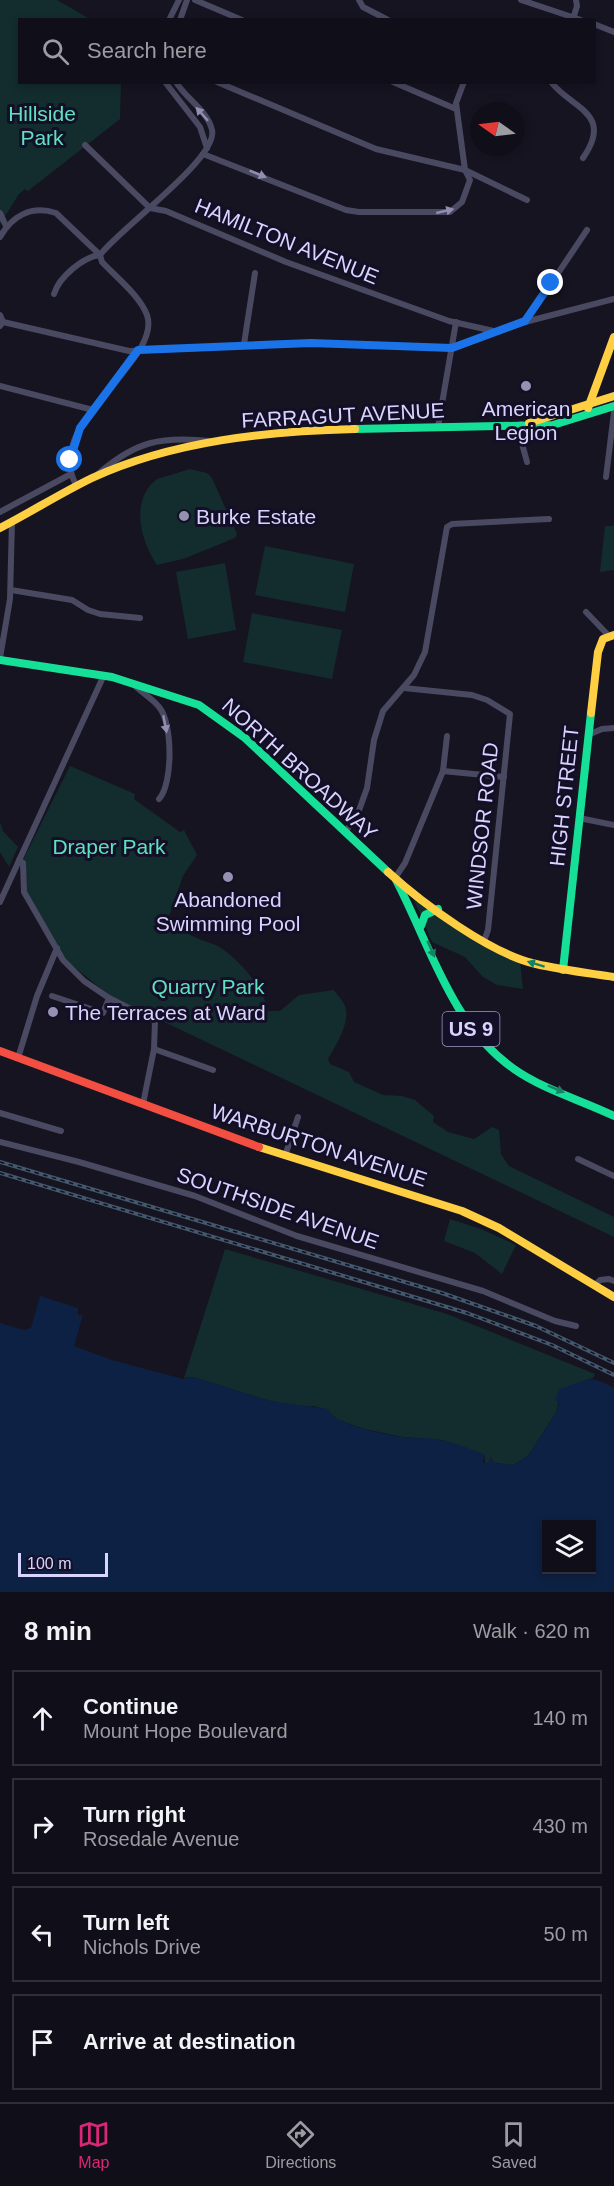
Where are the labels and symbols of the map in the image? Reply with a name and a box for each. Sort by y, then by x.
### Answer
park label: Hillside Park [8,102,76,149]
north arrow [470,102,524,156]
one-way arrow [196,107,209,122]
one-way arrow [249,170,267,179]
street label: HAMILTON AVENUE [192,194,382,288]
one-way arrow [436,206,455,216]
route end [537,269,563,295]
marker: American Legion [519,379,533,393]
place label: American Legion [482,397,570,444]
street label: FARRAGUT AVENUE [241,398,445,432]
route start [56,446,82,472]
place label: Burke Estate [196,505,316,528]
marker: Burke Estate [177,509,191,523]
street label: NORTH BROADWAY [218,693,382,845]
one-way arrow [161,715,170,734]
street label: HIGH STREET [545,724,583,867]
street label: WINDSOR ROAD [462,741,502,911]
park label: Draper Park [52,835,166,858]
marker: Abandoned Swimming Pool [221,870,235,884]
place label: Abandoned Swimming Pool [156,888,300,935]
one-way arrow [426,941,435,958]
one-way arrow [527,959,545,968]
park label: Quarry Park [151,975,265,998]
place label: The Terraces at Ward [65,1001,266,1024]
marker: The Terraces at Ward [46,1005,60,1019]
road number: US 9 [442,1012,500,1046]
one-way arrow [547,1085,565,1094]
street label: WARBURTON AVENUE [208,1099,430,1191]
street label: SOUTHSIDE AVENUE [174,1163,382,1253]
scale bar [18,1550,108,1578]

